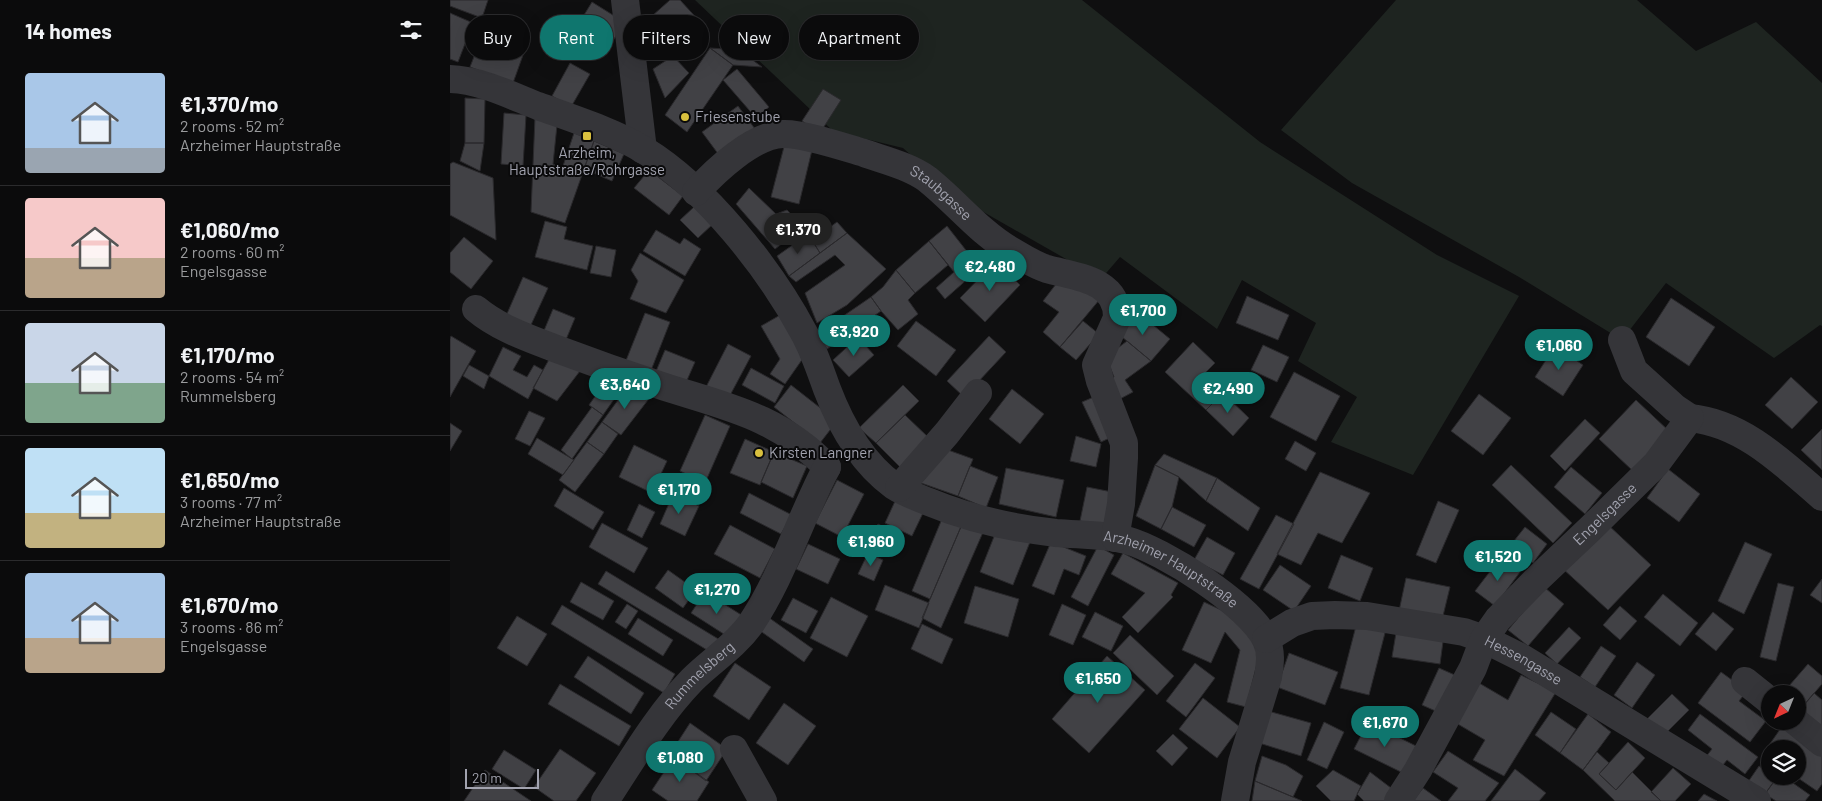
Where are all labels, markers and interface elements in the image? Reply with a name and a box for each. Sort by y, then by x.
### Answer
chip: Buy [465,15,530,60]
chip: Rent [540,15,613,60]
chip: Filters [623,15,709,60]
chip: New [719,15,789,60]
chip: Apartment [799,15,919,60]
icon: filters [397,16,425,44]
text: 14 homes [25,18,112,43]
text: €1,370/mo [180,91,279,116]
icon: home [65,93,125,153]
place label: Friesenstube [695,107,781,125]
marker: Friesenstube [679,111,691,123]
text: 2 rooms · 52 m² [180,116,284,135]
marker: Arzheim, Hauptstraße/Rohrgasse [581,130,593,142]
text: Arzheimer Hauptstraße [180,135,341,154]
place label: Arzheim, Hauptstraße/Rohrgasse [509,143,665,178]
street label: Staubgasse [907,161,976,224]
pin: €1,370 [757,212,839,255]
text: €1,060/mo [180,217,279,242]
icon: home [65,218,125,278]
text: €1,370 [775,219,821,238]
text: 2 rooms · 60 m² [180,242,285,261]
pin: €2,480 [949,250,1031,292]
text: €2,480 [965,256,1015,275]
text: Engelsgasse [180,261,267,280]
pin: €1,700 [1102,294,1184,336]
text: €1,700 [1120,300,1166,319]
pin: €3,920 [813,314,895,357]
text: €3,920 [829,321,879,340]
pin: €1,060 [1518,328,1600,371]
text: €1,060 [1536,335,1582,354]
text: €1,170/mo [180,342,275,367]
icon: home [65,343,125,403]
text: 2 rooms · 54 m² [180,367,284,386]
pin: €3,640 [584,368,666,410]
pin: €2,490 [1187,372,1269,414]
text: €3,640 [600,374,650,393]
text: €2,490 [1203,378,1253,397]
text: Rummelsberg [180,386,276,405]
place label: Kirsten Langner [769,443,873,461]
marker: Kirsten Langner [753,447,765,459]
text: €1,650/mo [180,467,279,492]
icon: home [65,468,125,528]
pin: €1,170 [638,472,720,515]
street label: Engelsgasse [1569,478,1640,548]
text: €1,170 [658,479,700,498]
text: 3 rooms · 77 m² [180,492,282,511]
text: Arzheimer Hauptstraße [180,511,341,530]
pin: €1,960 [830,524,912,567]
street label: Arzheimer Hauptstraße [1102,526,1242,611]
text: €1,960 [848,531,894,550]
pin: €1,520 [1457,540,1539,582]
text: €1,520 [1475,546,1521,565]
pin: €1,270 [676,572,758,615]
text: €1,270 [694,579,740,598]
text: €1,670/mo [180,592,278,617]
icon: home [65,593,125,653]
text: 3 rooms · 86 m² [180,617,284,636]
street label: Hessengasse [1482,631,1566,688]
text: Engelsgasse [180,636,267,655]
street label: Rummelsberg [660,637,738,712]
pin: €1,650 [1057,662,1139,704]
text: €1,650 [1075,668,1121,687]
north arrow [1761,685,1806,730]
map controls [1761,685,1806,785]
pin: €1,670 [1344,706,1426,748]
text: €1,670 [1362,712,1408,731]
pin: €1,080 [639,740,721,783]
button: layers [1761,740,1806,785]
text: €1,080 [657,747,703,766]
scale bar [465,766,539,789]
text: 20 m [472,769,502,786]

